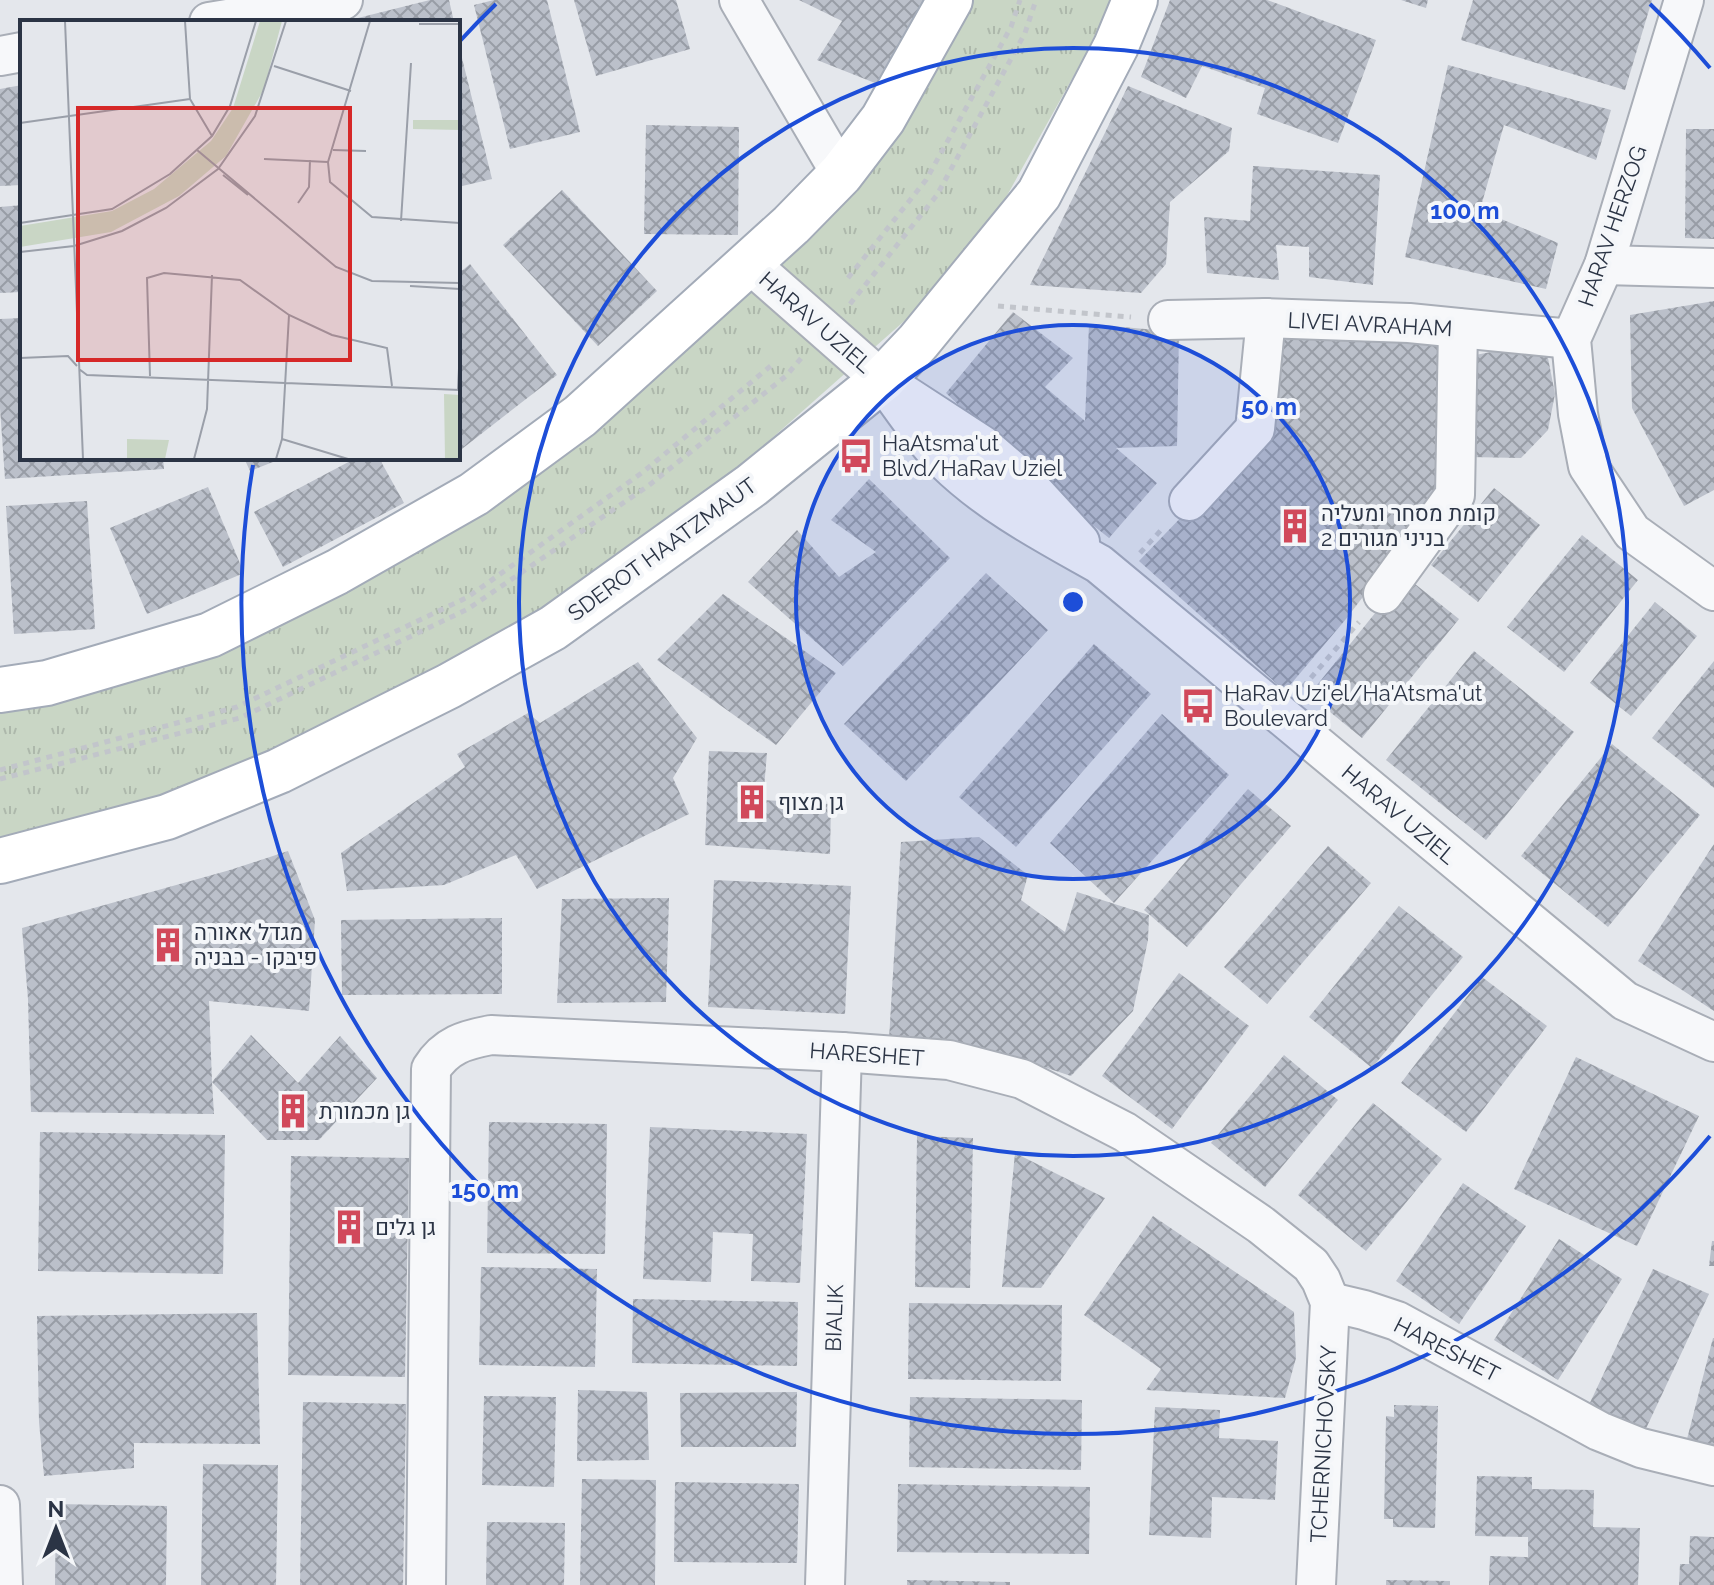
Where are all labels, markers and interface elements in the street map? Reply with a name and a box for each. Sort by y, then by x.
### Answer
inset map [20,20,460,460]
street label: HARAV HERZOG [1572,142,1652,310]
text: 100 m [1430,196,1500,225]
street label: HARAV UZIEL [754,266,878,378]
street label: LIVEI AVRAHAM [1287,307,1453,341]
text: 50 m [1241,392,1297,421]
place label: HaAtsma'ut Blvd/HaRav Uziel [882,430,1062,481]
bus stop icon: HaAtsma'ut Blvd/HaRav Uziel [837,437,875,475]
street label: SDEROT HAATZMAUT [563,472,762,626]
place label: קומת מסחר ומעליה 2 בניני מגורים [1321,500,1496,551]
building icon: קומת מסחר ומעליה 2 בניני מגורים [1276,507,1314,545]
centre of rings [1059,588,1087,616]
place label: HaRav Uzi'el/Ha'Atsma'ut Boulevard [1224,680,1483,731]
bus stop icon: HaRav Uzi'el/Ha'Atsma'ut Boulevard [1179,687,1217,725]
street label: HARAV UZIEL [1337,759,1461,869]
building icon: גן מצוף [733,783,771,821]
place label: גן מצוף [778,789,844,815]
place label: מגדל אאורה פיבקו - בבניה [194,919,317,970]
building icon: מגדל אאורה פיבקו - בבניה [149,926,187,964]
street label: HARESHET [809,1037,926,1071]
building icon: גן מכמורת [274,1092,312,1130]
place label: גן מכמורת [319,1098,410,1124]
text: 150 m [451,1175,519,1204]
building icon: גן גלים [330,1208,368,1246]
place label: גן גלים [375,1214,436,1240]
street label: BIALIK [820,1283,848,1352]
street label: HARESHET [1390,1311,1505,1387]
street label: TCHERNICHOVSKY [1305,1344,1341,1544]
north arrow [16,1489,96,1569]
text: N [48,1496,64,1522]

